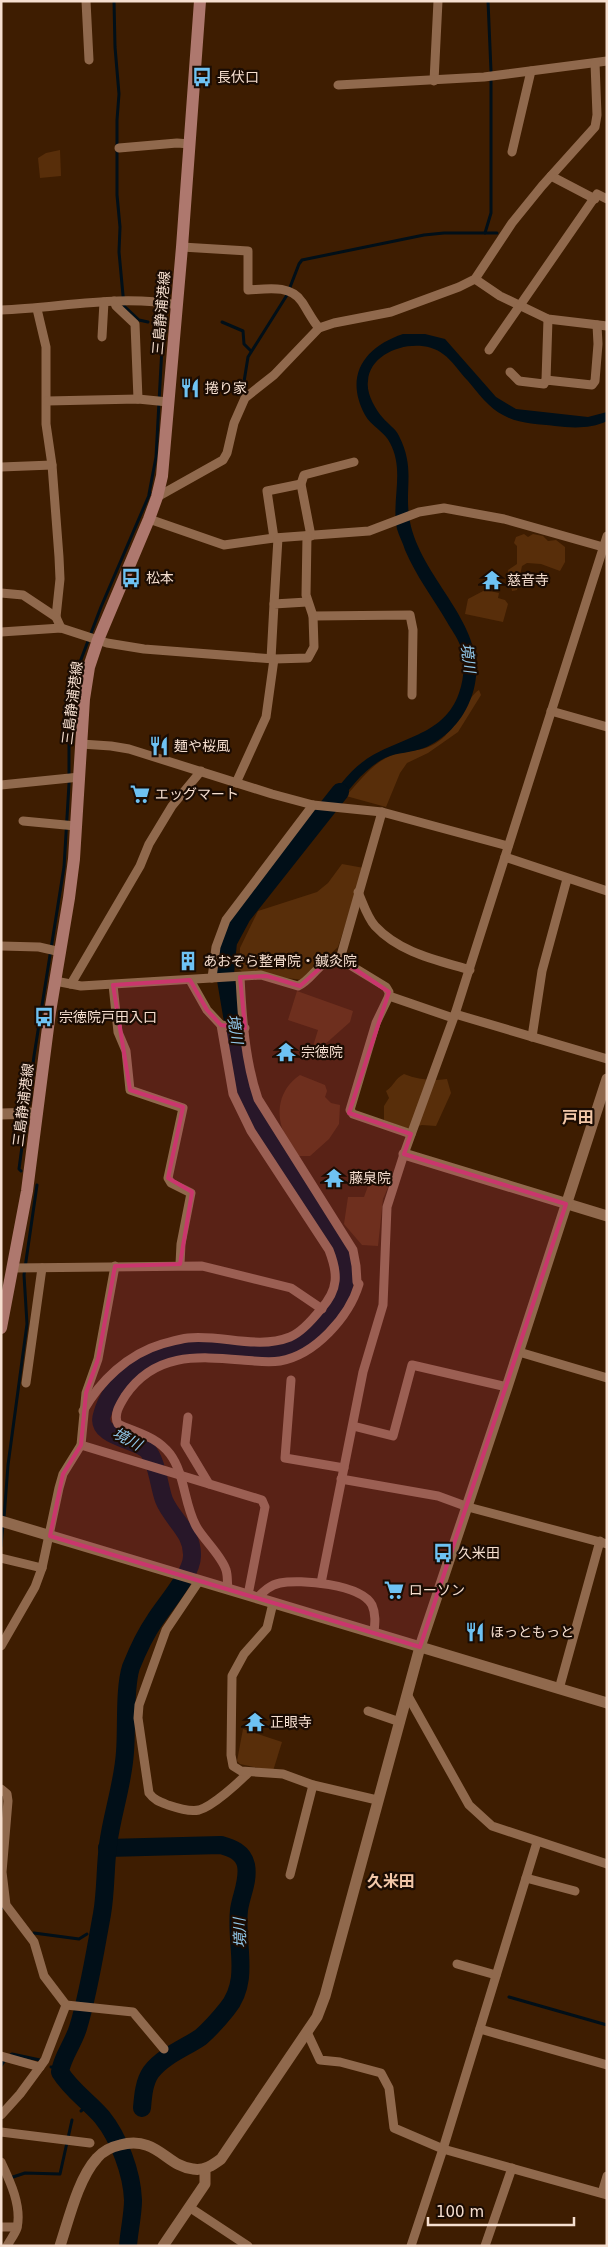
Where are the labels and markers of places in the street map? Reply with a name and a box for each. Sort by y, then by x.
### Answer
bus stop icon: 長伏口 [191,66,213,88]
place label: 長伏口 [217,69,259,85]
restaurant icon: 捲り家 [179,377,201,399]
place label: 捲り家 [205,380,247,396]
bus stop icon: 松本 [120,567,142,589]
temple icon: 慈音寺 [481,569,503,591]
place label: 松本 [146,570,174,586]
place label: 慈音寺 [507,572,549,588]
restaurant icon: 麺や桜風 [148,735,170,757]
place label: 麺や桜風 [174,738,230,754]
supermarket icon: エッグマート [129,783,151,805]
place label: エッグマート [155,786,239,802]
building icon: あおぞら整骨院・鍼灸院 [177,950,199,972]
place label: あおぞら整骨院・鍼灸院 [203,953,357,969]
bus stop icon: 宗徳院戸田入口 [33,1006,55,1028]
place label: 宗徳院戸田入口 [59,1009,157,1025]
temple icon: 宗徳院 [275,1041,297,1063]
place label: 宗徳院 [301,1044,343,1060]
temple icon: 藤泉院 [323,1167,345,1189]
place label: 藤泉院 [349,1170,391,1186]
bus stop icon: 久米田 [432,1542,454,1564]
place label: 久米田 [458,1545,500,1561]
supermarket icon: ローソン [383,1579,405,1601]
place label: ローソン [409,1582,465,1598]
restaurant icon: ほっともっと [464,1621,486,1643]
place label: ほっともっと [490,1624,574,1640]
temple icon: 正眼寺 [244,1711,266,1733]
place label: 正眼寺 [270,1714,312,1730]

